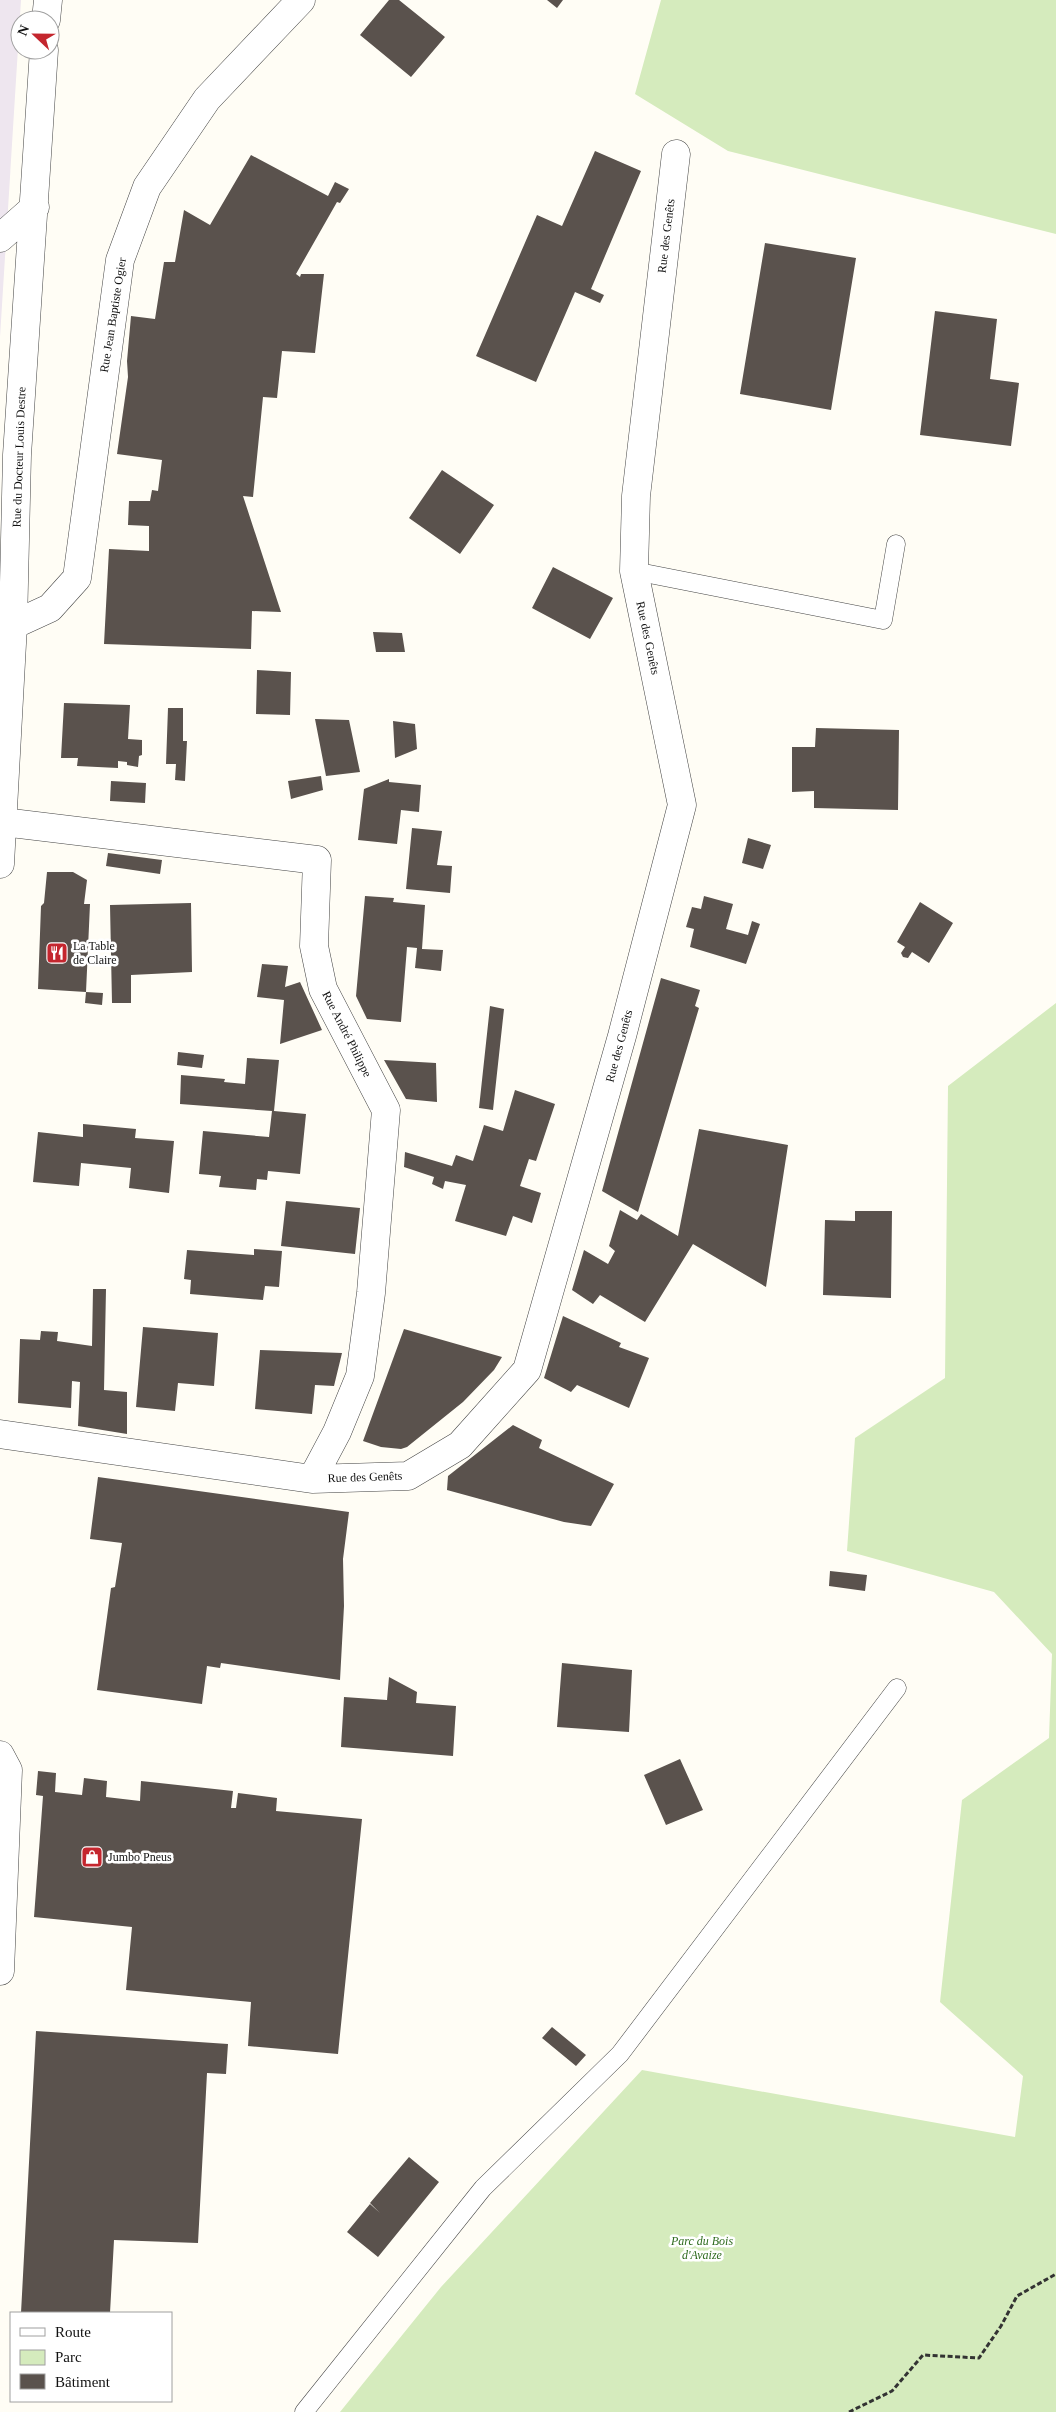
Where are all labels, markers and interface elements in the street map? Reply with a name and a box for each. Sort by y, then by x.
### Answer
north arrow [10,10,60,60]
text: N [15,23,32,38]
street label: Rue des Genêts [655,198,678,274]
street label: Rue Jean Baptiste Ogier [97,256,129,374]
street label: Rue du Docteur Louis Destre [10,386,28,528]
street label: Rue des Genêts [633,600,663,676]
place label: La Table de Claire [73,939,117,967]
restaurant icon: La Table de Claire [45,941,69,965]
street label: Rue André Philippe [319,989,375,1079]
street label: Rue des Genêts [603,1008,636,1084]
street label: Rue des Genêts [327,1469,403,1485]
shop icon: Jumbo Pneus [80,1845,104,1869]
place label: Jumbo Pneus [108,1850,172,1864]
park label: Parc du Bois d'Avaize [670,2234,733,2262]
legend [10,2312,172,2402]
text: Route [55,2324,91,2340]
text: Parc [55,2349,82,2365]
text: Bâtiment [55,2374,111,2390]

